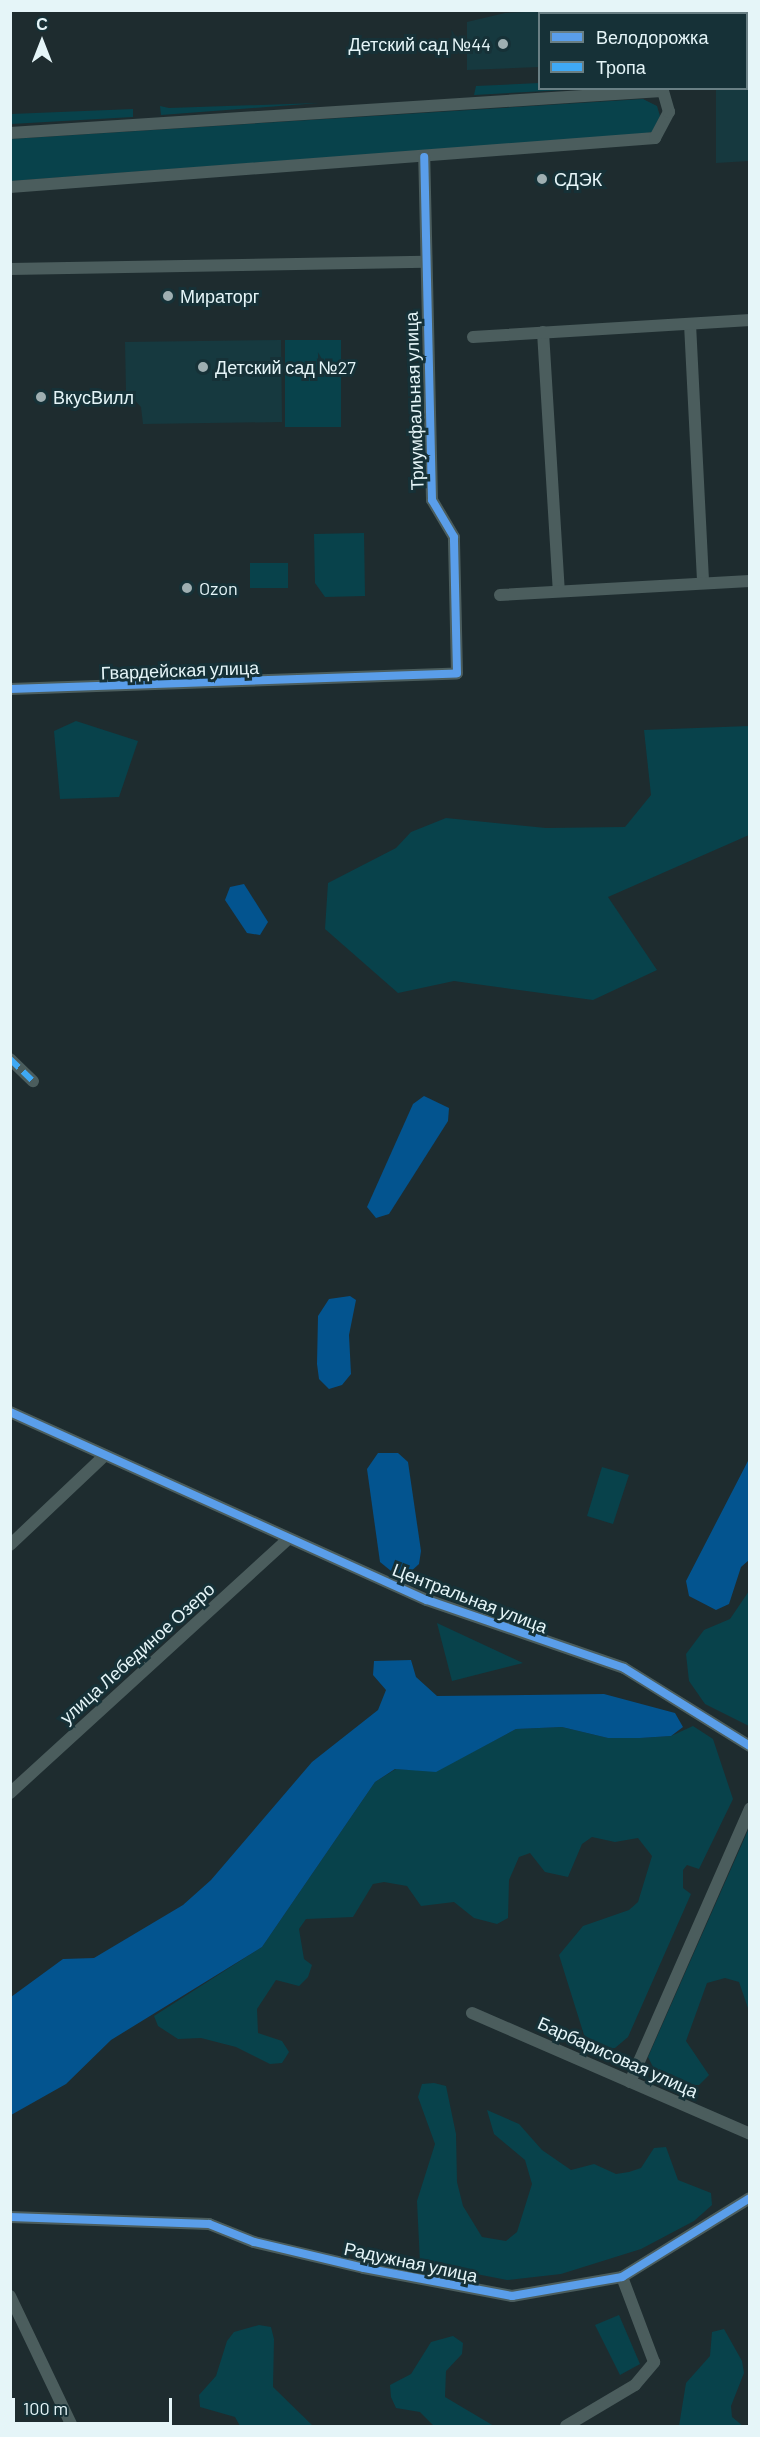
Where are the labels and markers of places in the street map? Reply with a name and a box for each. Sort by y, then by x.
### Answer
place label: Детский сад №44 [349,33,491,55]
marker: Детский сад №44 [496,37,510,51]
place label: СДЭК [554,168,602,190]
marker: СДЭК [535,172,549,186]
place label: Мираторг [180,285,259,307]
marker: Мираторг [161,289,175,303]
place label: Детский сад №27 [215,356,356,378]
marker: Детский сад №27 [196,360,210,374]
place label: ВкусВилл [53,386,134,408]
marker: ВкусВилл [34,390,48,404]
place label: Ozon [199,577,238,599]
marker: Ozon [180,581,194,595]

